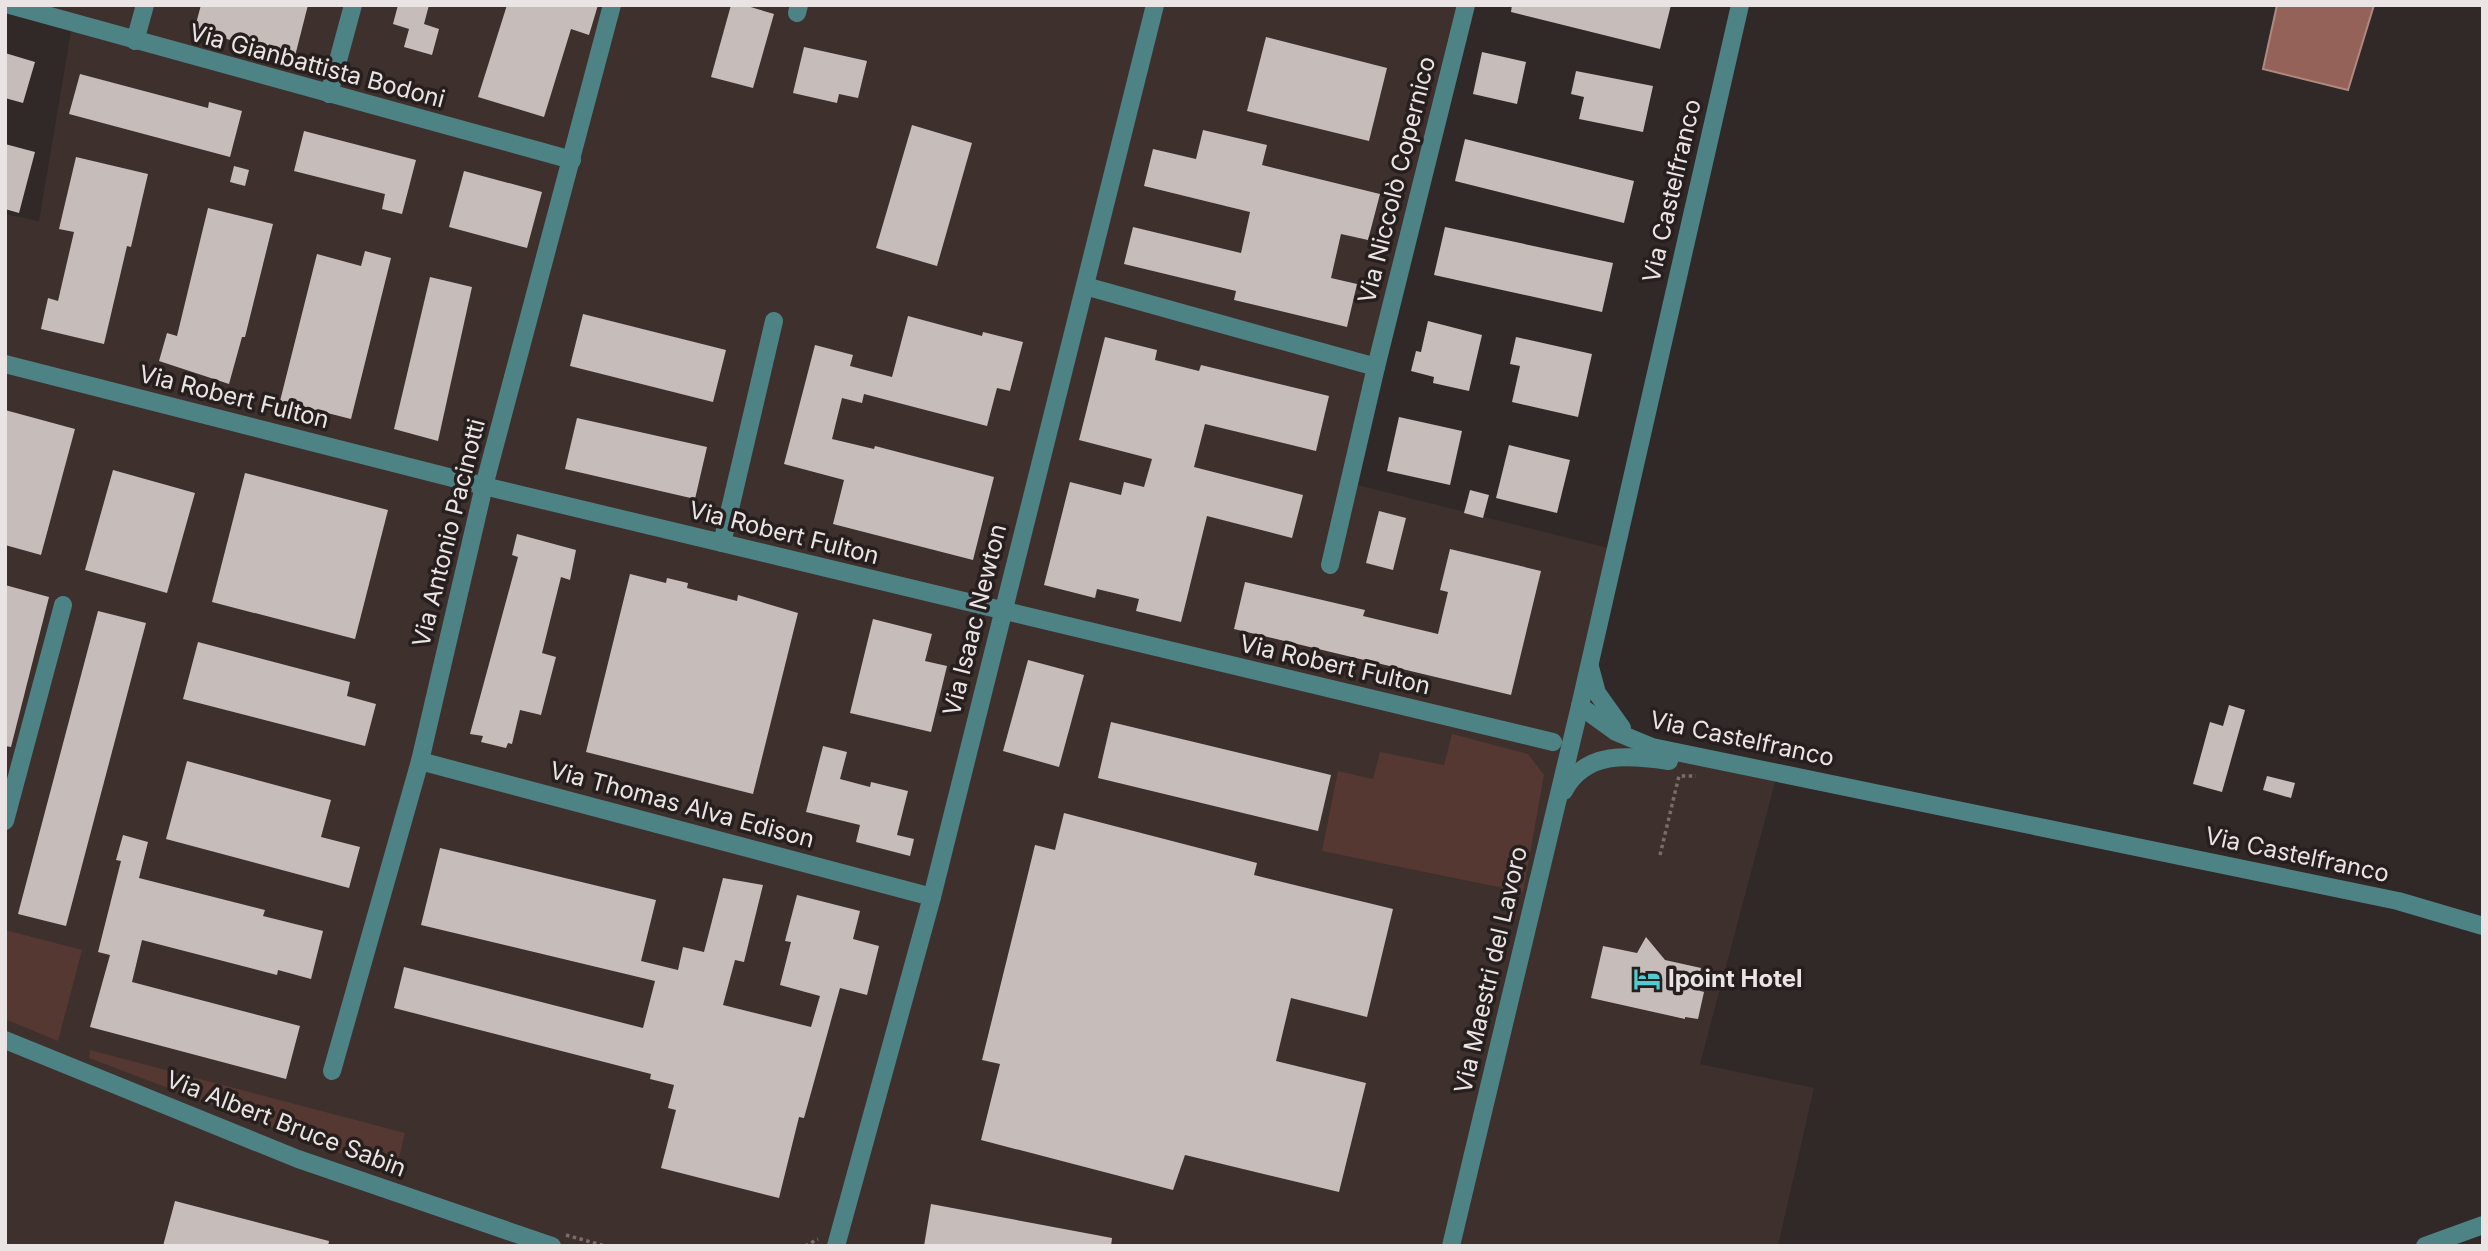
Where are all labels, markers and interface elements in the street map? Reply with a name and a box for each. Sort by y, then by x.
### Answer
street label: Via Gianbattista Bodoni [186,17,448,114]
street label: Via Niccolò Copernico [1352,53,1441,306]
street label: Via Castelfranco [1636,96,1707,285]
street label: Via Robert Fulton [136,359,332,434]
street label: Via Antonio Pacinotti [406,416,491,650]
street label: Via Robert Fulton [686,495,882,570]
street label: Via Isaac Newton [937,521,1012,719]
street label: Via Robert Fulton [1237,628,1433,701]
street label: Via Castelfranco [1647,705,1837,772]
street label: Via Thomas Alva Edison [547,755,818,854]
street label: Via Castelfranco [2202,821,2392,888]
street label: Via Maestri del Lavoro [1448,844,1533,1096]
hotel icon: Ipoint Hotel [1632,964,1662,994]
place label: Ipoint Hotel [1668,964,1803,993]
street label: Via Albert Bruce Sabin [162,1064,410,1183]

